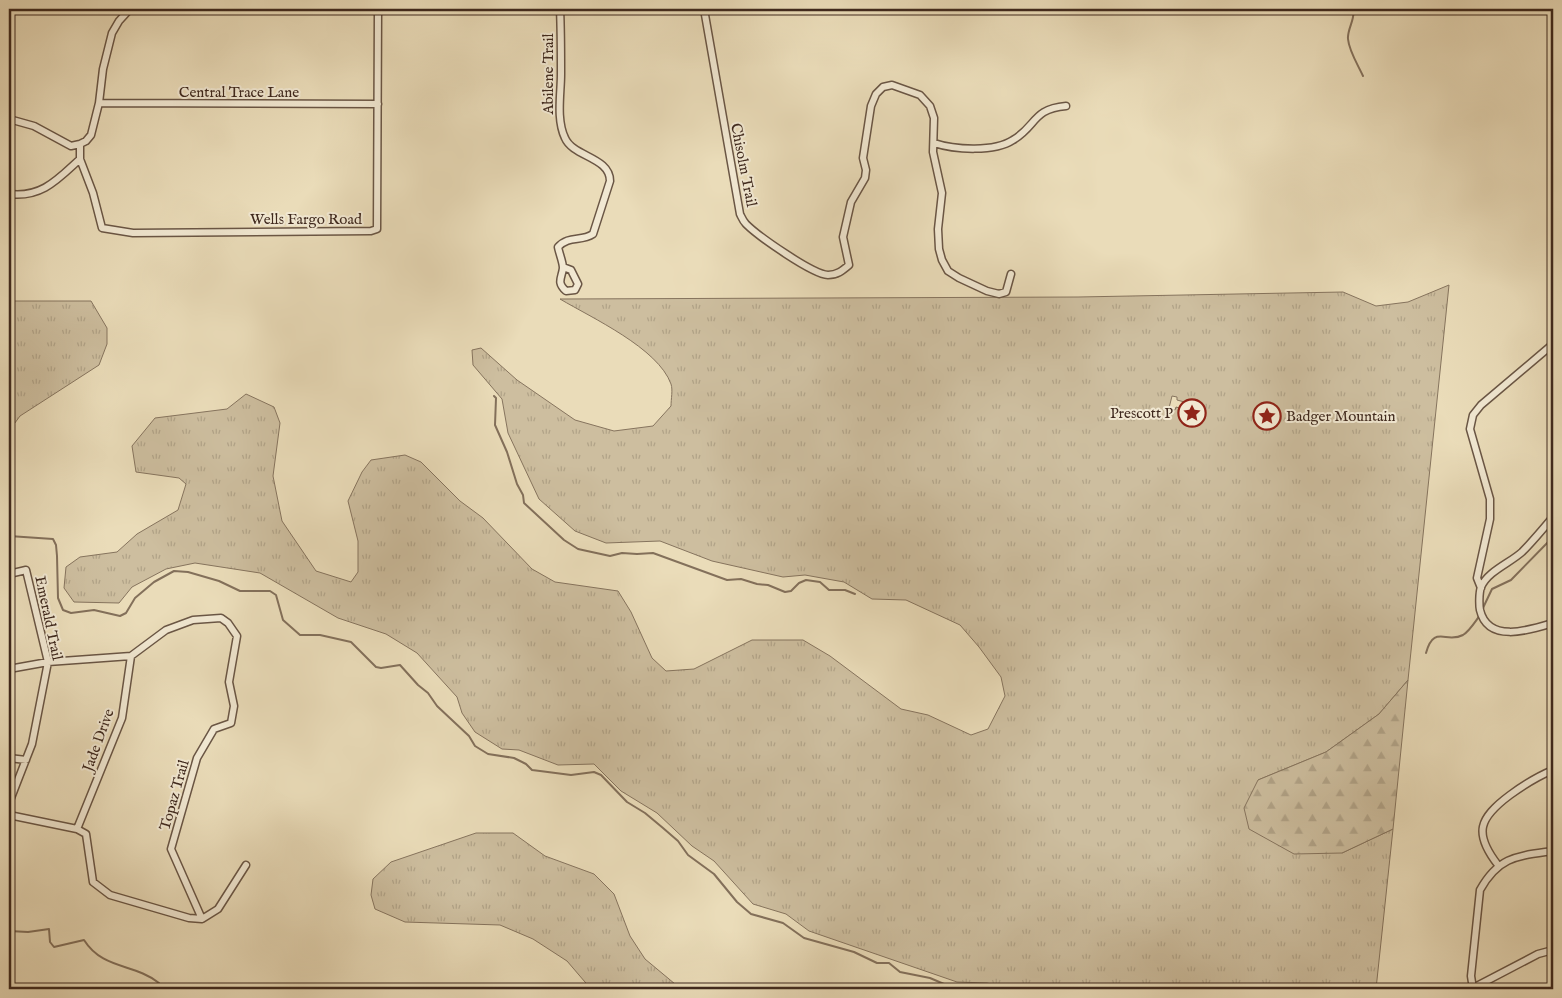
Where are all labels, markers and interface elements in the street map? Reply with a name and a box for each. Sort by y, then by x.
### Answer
street label: Abilene Trail [539,33,558,116]
street label: Central Trace Lane [179,83,299,102]
street label: Chisolm Trail [726,122,761,209]
street label: Wells Fargo Road [250,210,363,229]
place icon: Prescott P [1177,398,1207,428]
place icon: Badger Mountain [1252,401,1282,431]
place label: Prescott P [1110,404,1173,423]
place label: Badger Mountain [1286,407,1396,426]
street label: Emerald Trail [30,574,67,663]
street label: Jade Drive [78,706,119,776]
street label: Topaz Trail [155,757,194,833]

